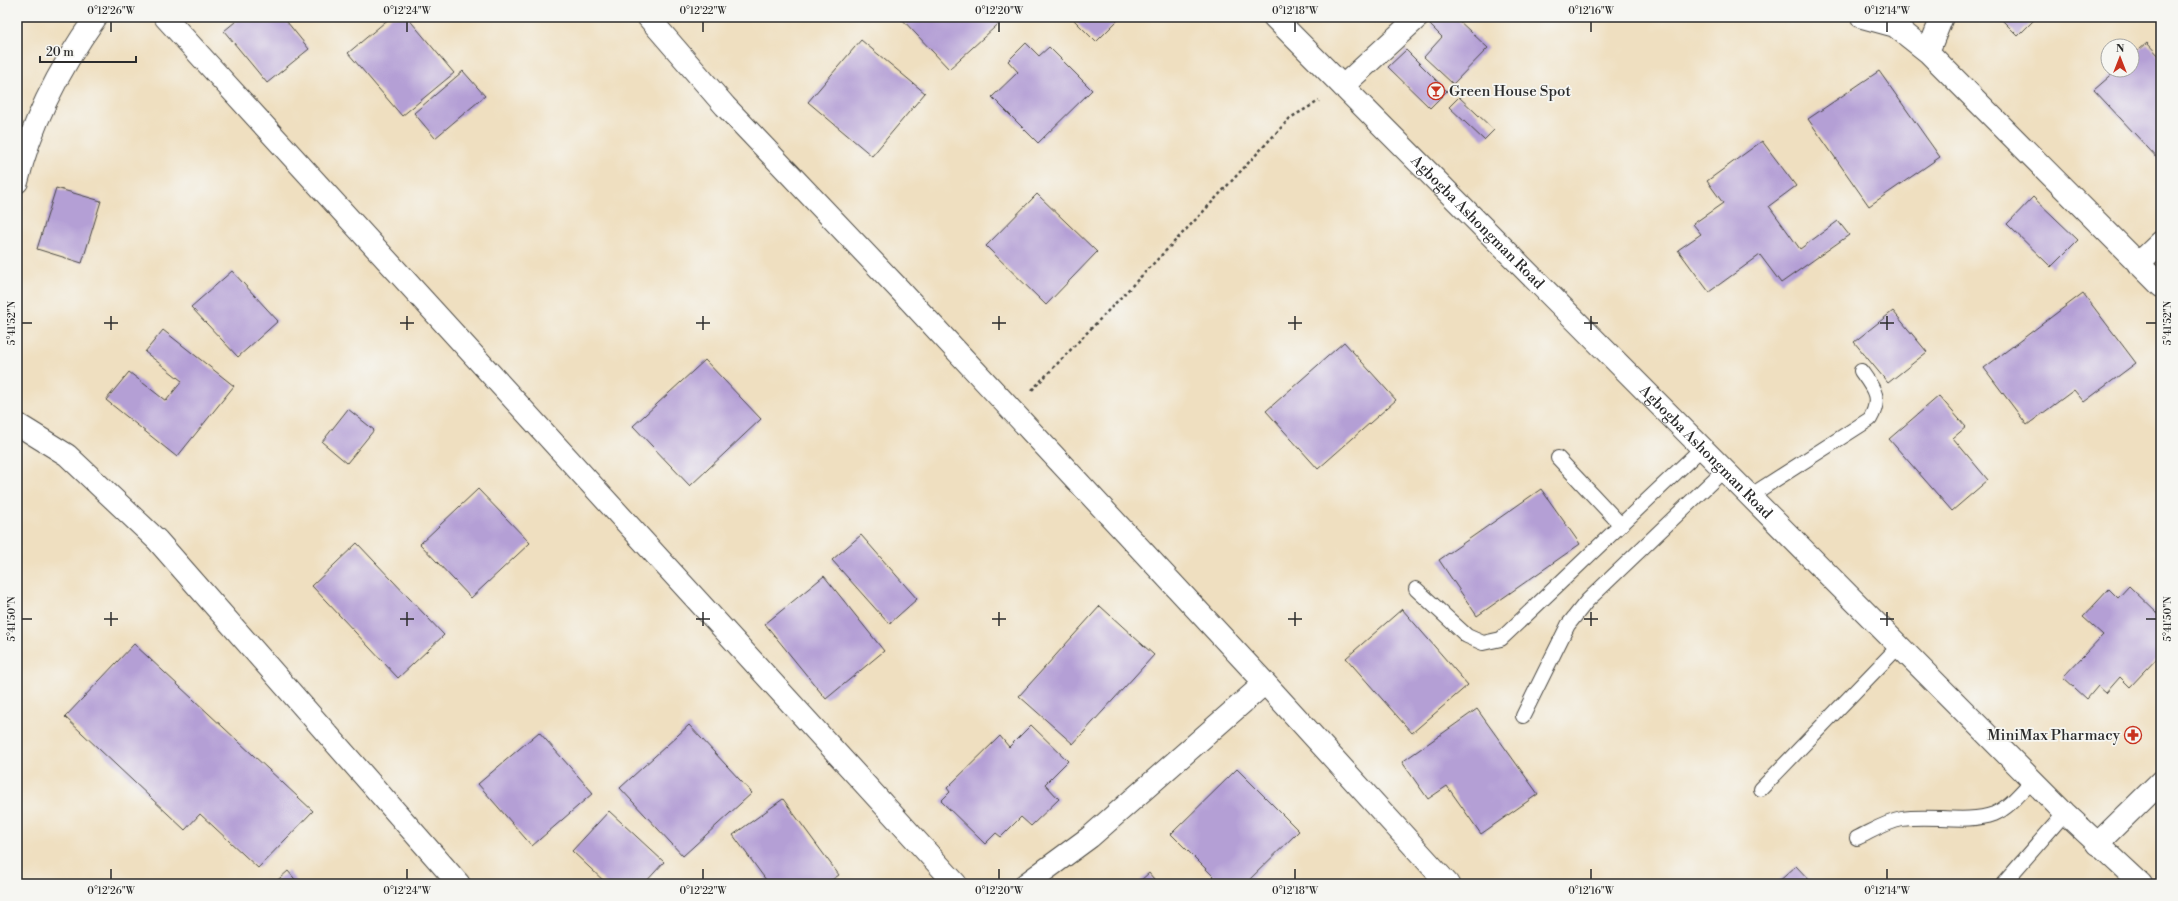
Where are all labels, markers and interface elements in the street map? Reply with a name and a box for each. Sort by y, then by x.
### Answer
text: 0°12'26"W [87,5,136,17]
text: 0°12'24"W [383,5,432,17]
text: 0°12'22"W [679,5,727,17]
text: 0°12'20"W [975,5,1024,17]
text: 0°12'18"W [1272,5,1319,17]
text: 0°12'16"W [1568,5,1615,17]
text: 0°12'14"W [1864,5,1911,17]
scale bar [40,38,136,64]
north arrow [2100,38,2140,78]
text: N [2116,42,2125,56]
text: 20 m [46,45,74,60]
bar icon: Green House Spot [1426,81,1446,101]
place label: Green House Spot [1449,82,1571,101]
street label: Agbogba Ashongman Road [1406,150,1549,293]
text: 5°41'52"N [6,300,18,345]
text: 5°41'52"N [2162,300,2174,345]
street label: Agbogba Ashongman Road [1635,380,1777,523]
text: 5°41'50"N [6,596,18,642]
text: 5°41'50"N [2162,596,2174,642]
pharmacy icon: MiniMax Pharmacy [2123,725,2143,745]
place label: MiniMax Pharmacy [1987,726,2121,745]
text: 0°12'26"W [87,885,136,897]
text: 0°12'24"W [383,885,432,897]
text: 0°12'22"W [679,885,727,897]
text: 0°12'20"W [975,885,1024,897]
text: 0°12'18"W [1272,885,1319,897]
text: 0°12'16"W [1568,885,1615,897]
text: 0°12'14"W [1864,885,1911,897]

